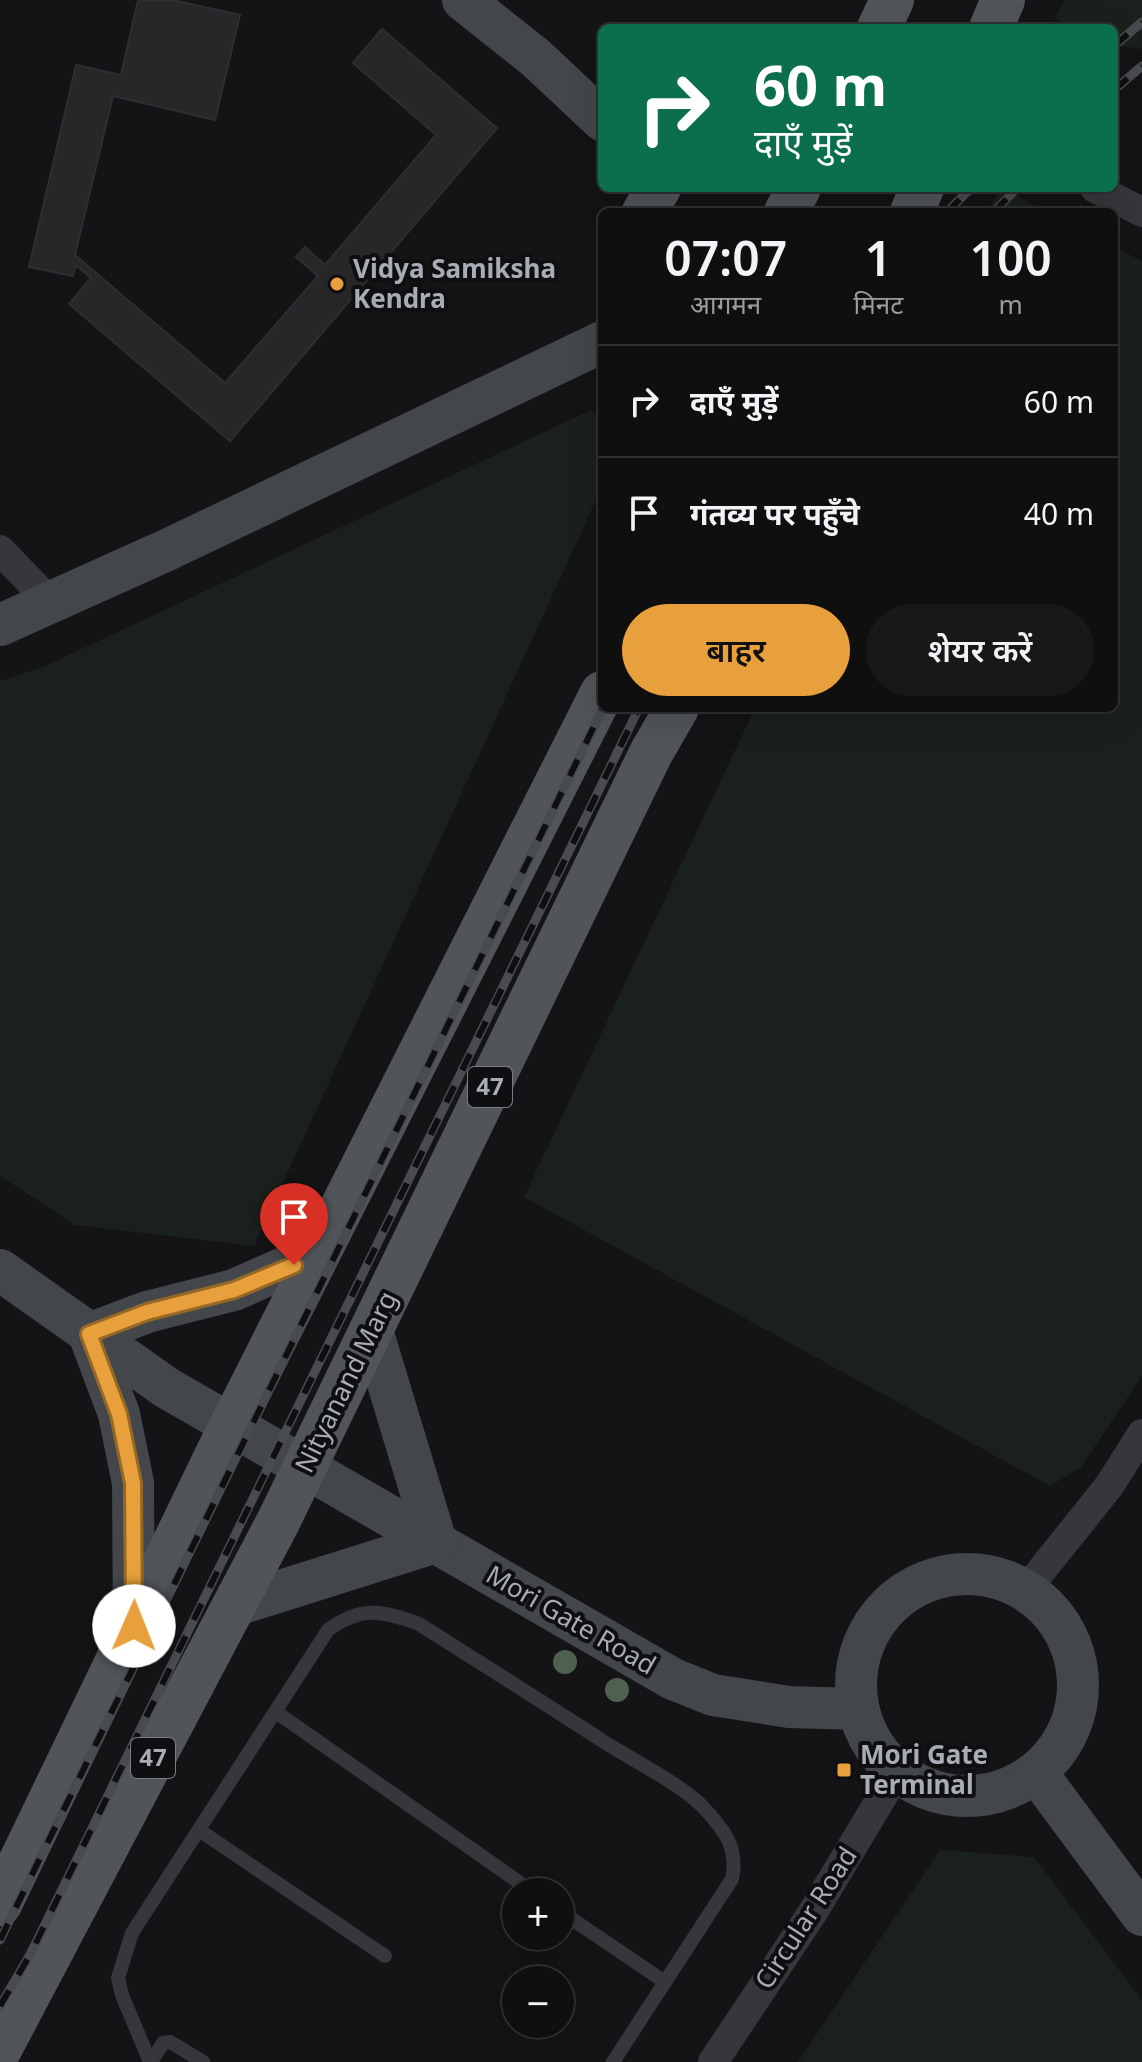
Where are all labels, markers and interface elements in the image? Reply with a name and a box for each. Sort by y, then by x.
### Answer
text: 60 m [754,46,887,122]
icon: right [622,56,726,160]
text: दाएँ मुड़ें [754,118,853,167]
text: 07:07 [664,225,787,290]
text: 1 [865,225,892,290]
text: 100 [969,225,1052,290]
place label: Vidya Samiksha Kendra [353,250,556,316]
marker: Vidya Samiksha Kendra [328,275,346,293]
text: आगमन [690,286,761,322]
text: मिनट [853,286,903,322]
text: m [998,286,1023,322]
icon: right [622,379,666,423]
text: दाएँ मुड़ें [690,381,778,422]
text: 60 m [1024,381,1094,422]
icon: arrive [622,491,666,535]
text: गंतव्य पर पहुँचे [690,493,860,534]
text: 40 m [1024,493,1094,534]
button: बाहर [622,604,850,696]
button: शेयर करें [866,604,1094,696]
road number: 47 [468,1067,512,1107]
pin [260,1183,328,1265]
icon: arrive [272,1195,316,1239]
street label: Nityanand Marg [286,1285,405,1478]
street label: Mori Gate Road [480,1556,663,1682]
position arrow [92,1584,176,1668]
place label: Mori Gate Terminal [860,1736,988,1802]
road number: 47 [131,1738,175,1778]
marker: Mori Gate Terminal [835,1761,853,1779]
street label: Circular Road [746,1839,865,1996]
map controls [502,1878,574,2038]
button: + [502,1878,574,1950]
button: − [502,1966,574,2038]

